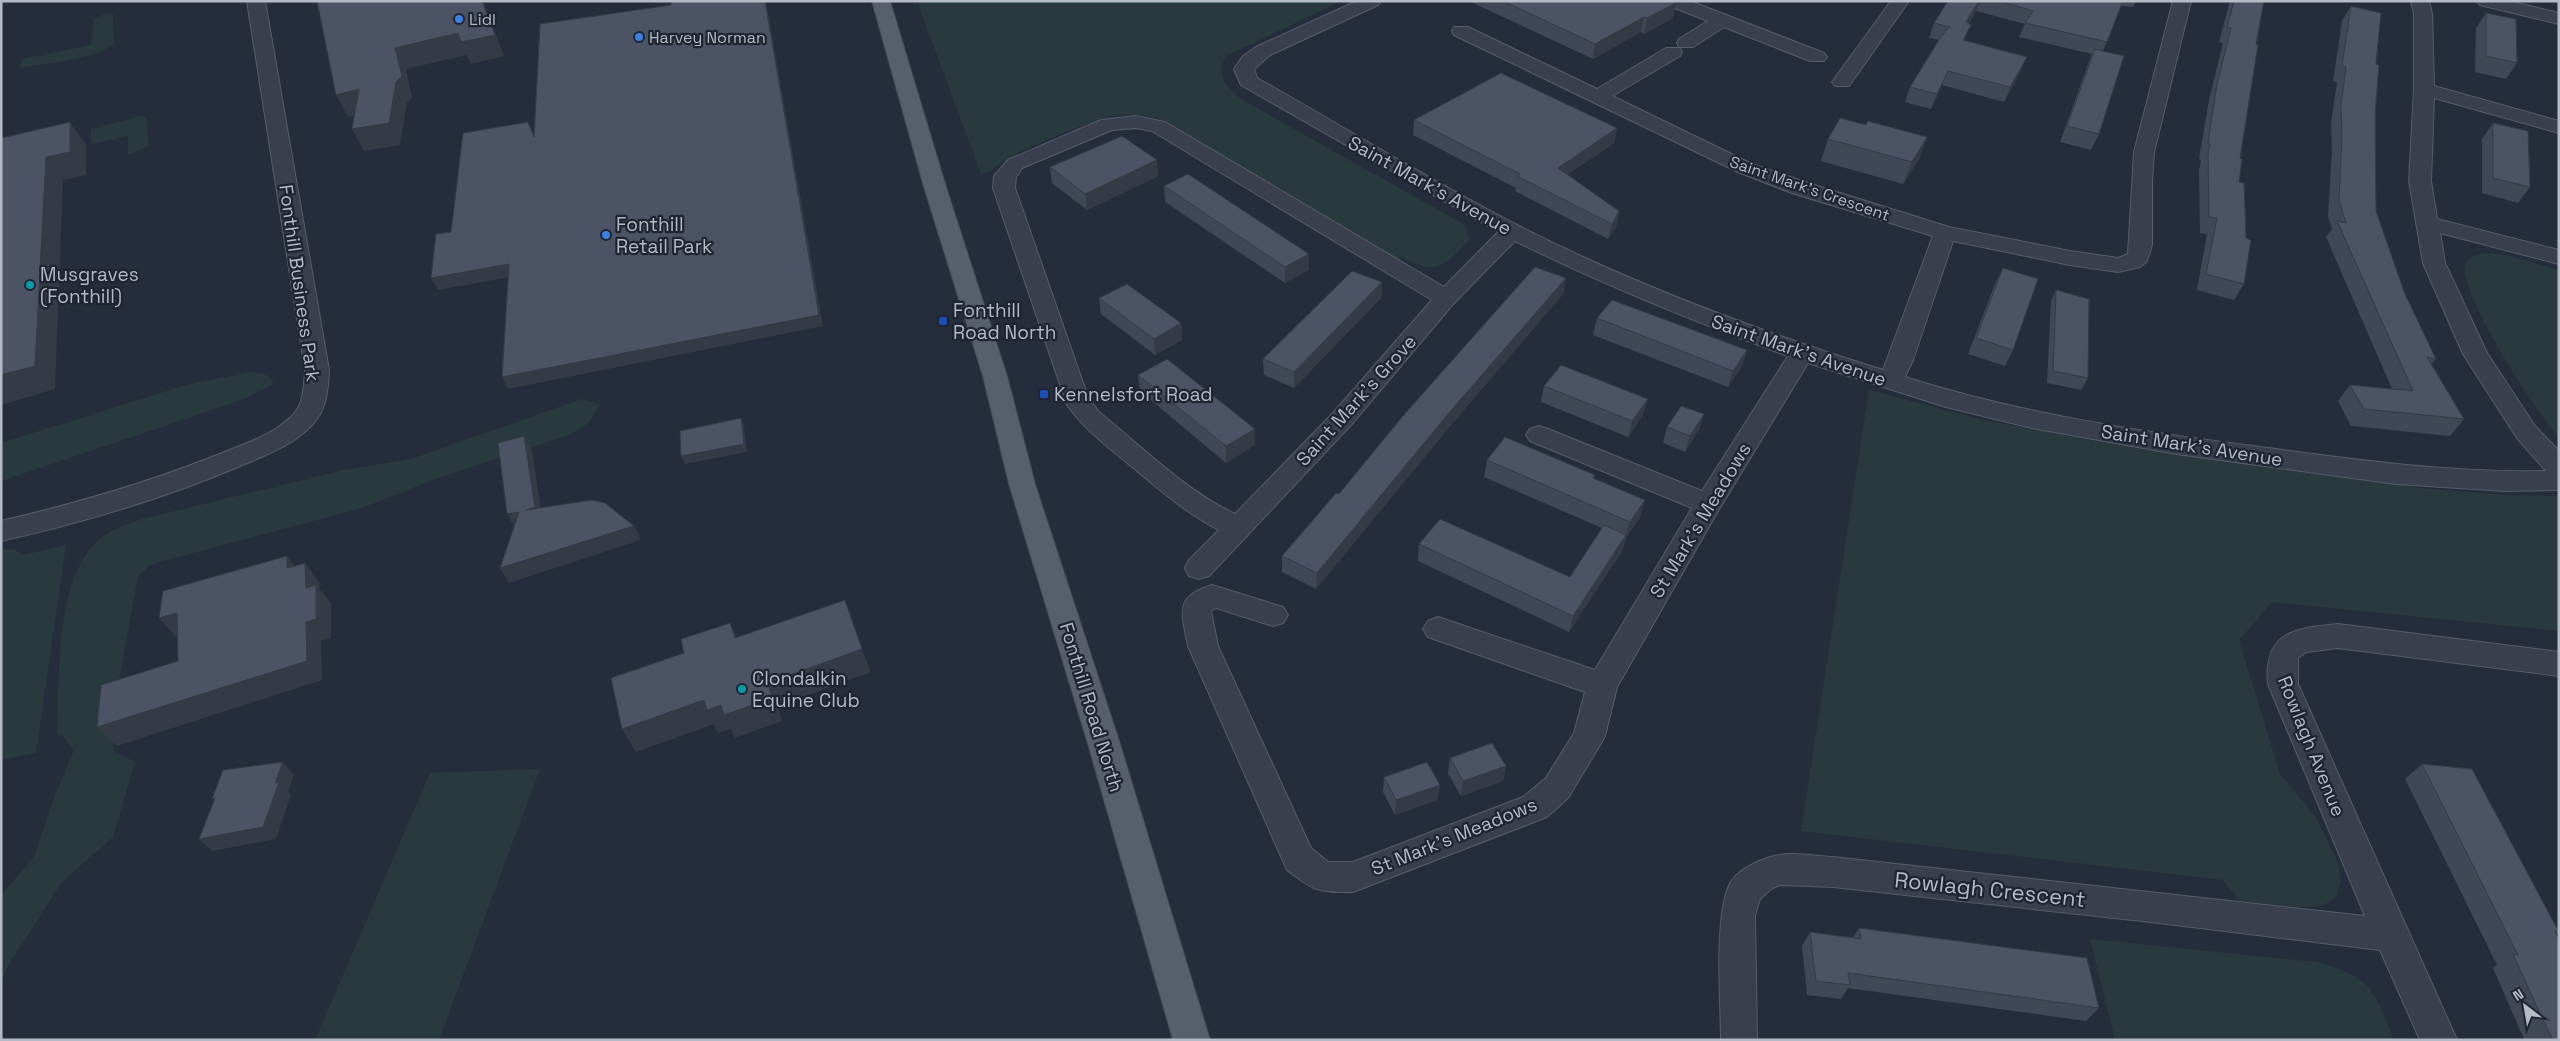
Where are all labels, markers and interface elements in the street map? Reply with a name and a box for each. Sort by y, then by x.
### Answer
place label: Lidl [469,9,496,30]
marker: Lidl [453,13,465,25]
place label: Harvey Norman [649,27,766,48]
marker: Harvey Norman [633,31,645,43]
street label: Saint Mark's Avenue [1343,130,1516,241]
street label: Saint Mark's Crescent [1727,151,1893,226]
street label: Fonthill Business Park [273,183,326,383]
place label: Fonthill Retail Park [616,212,712,259]
marker: Fonthill Retail Park [600,229,612,241]
place label: Musgraves (Fonthill) [40,262,139,309]
marker: Musgraves (Fonthill) [24,279,36,291]
place label: Fonthill Road North [953,298,1056,345]
street label: Saint Mark's Avenue [1708,309,1890,392]
marker: Fonthill Road North [937,315,949,327]
street label: Saint Mark's Grove [1291,329,1422,471]
place label: Kennelsfort Road [1054,382,1213,407]
marker: Kennelsfort Road [1038,388,1050,400]
street label: Saint Mark's Avenue [2099,419,2284,472]
street label: St Mark's Meadows [1644,438,1757,603]
street label: Fonthill Road North [1054,619,1129,795]
place label: Clondalkin Equine Club [752,666,860,713]
street label: Rowlagh Avenue [2272,672,2351,820]
marker: Clondalkin Equine Club [736,683,748,695]
street label: St Mark's Meadows [1367,792,1541,881]
street label: Rowlagh Crescent [1893,865,2087,913]
north arrow [2500,981,2550,1031]
text: N [2510,985,2527,1005]

